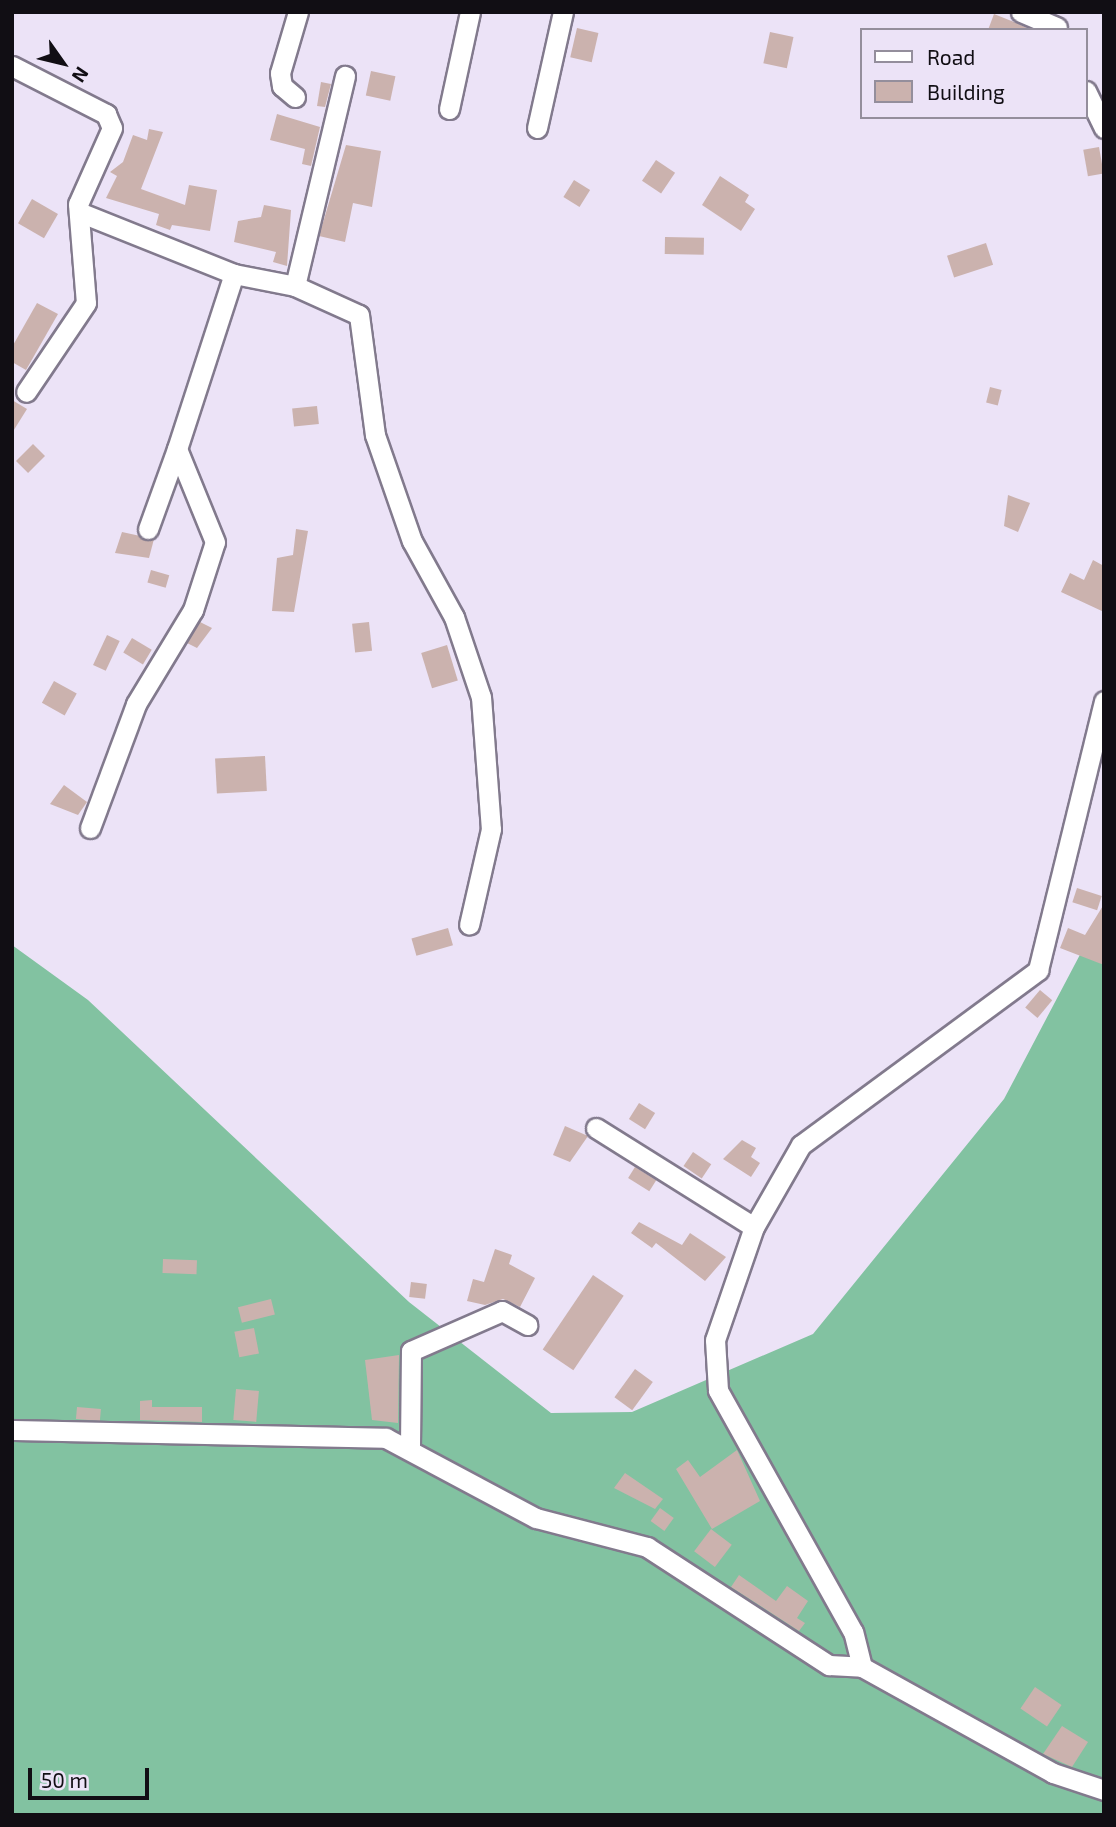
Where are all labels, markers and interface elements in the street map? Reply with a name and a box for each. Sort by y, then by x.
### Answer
north arrow [28,28,98,98]
legend [860,28,1088,119]
text: Road [927,44,975,69]
text: N [67,63,94,87]
text: Building [927,79,1005,104]
scale bar [32,1754,152,1798]
text: 50 m [41,1767,88,1792]

